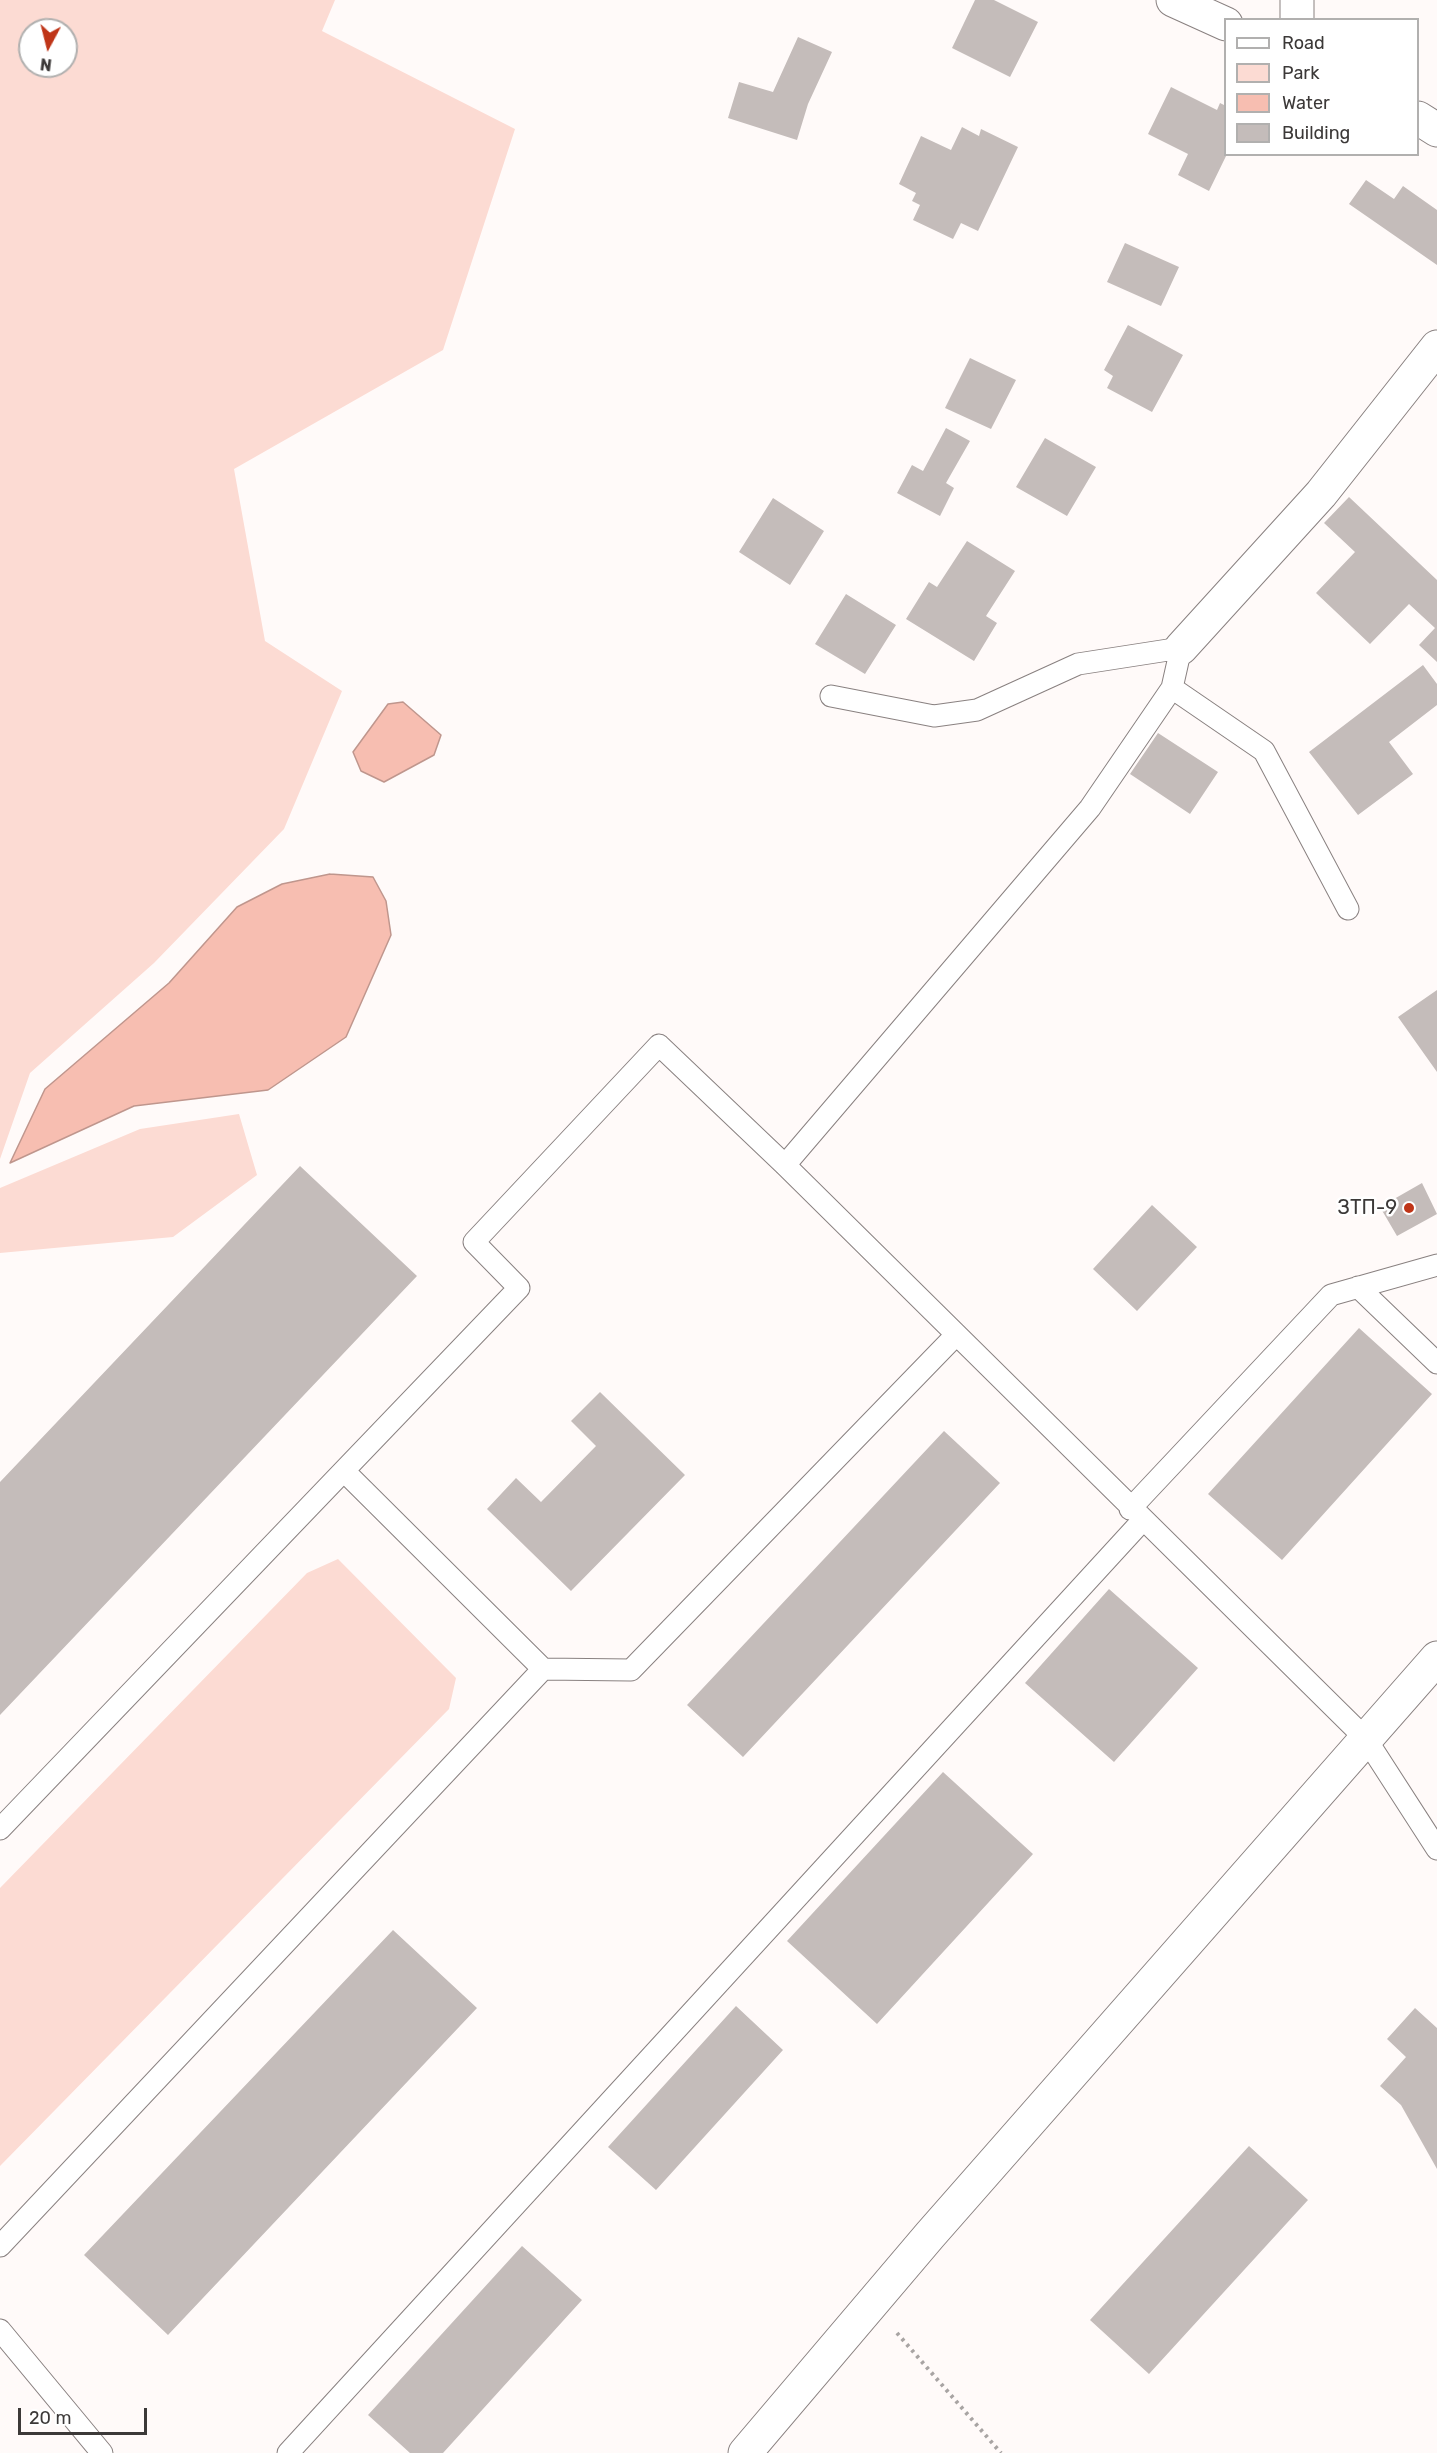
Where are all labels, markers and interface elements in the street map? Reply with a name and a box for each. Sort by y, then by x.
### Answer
north arrow [18,18,78,78]
legend [1224,18,1419,156]
text: Road [1282,32,1325,54]
text: N [39,54,53,75]
text: Park [1282,62,1319,84]
text: Water [1282,92,1330,114]
text: Building [1282,122,1350,144]
place label: ЗТП-9 [1338,1196,1397,1220]
marker: ЗТП-9 [1402,1201,1416,1215]
scale bar [21,2396,150,2434]
text: 20 m [29,2407,71,2429]

